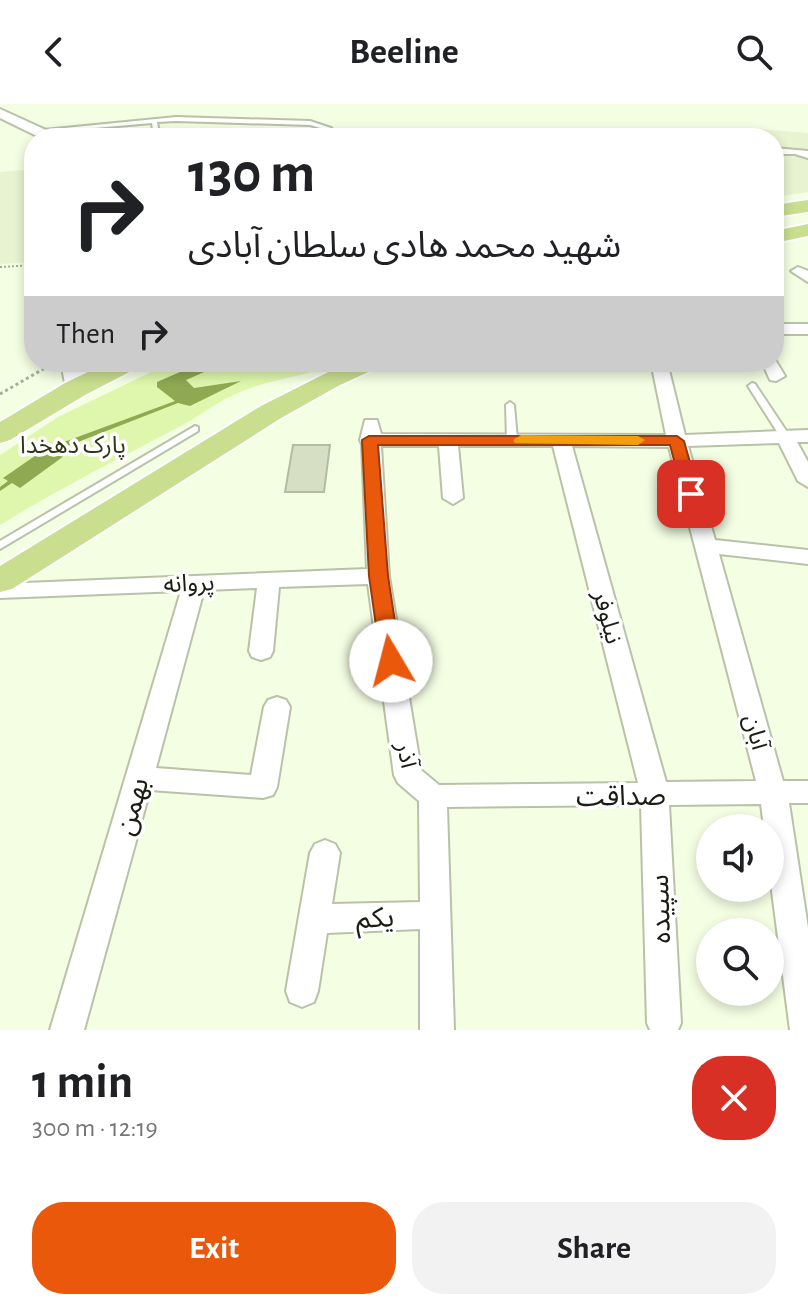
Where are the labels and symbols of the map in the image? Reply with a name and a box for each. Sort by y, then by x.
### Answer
park label: پارک دهخدا [20,434,126,460]
pin [657,460,725,528]
street label: پروانه [163,571,215,599]
street label: نیلوفر [587,587,626,647]
position arrow [349,619,433,703]
street label: آبان [738,711,773,754]
street label: آذر [390,738,423,772]
street label: بهمن [111,775,155,839]
street label: صداقت [576,782,666,812]
street label: سپیده [646,874,678,944]
street label: یکم [355,904,395,940]

